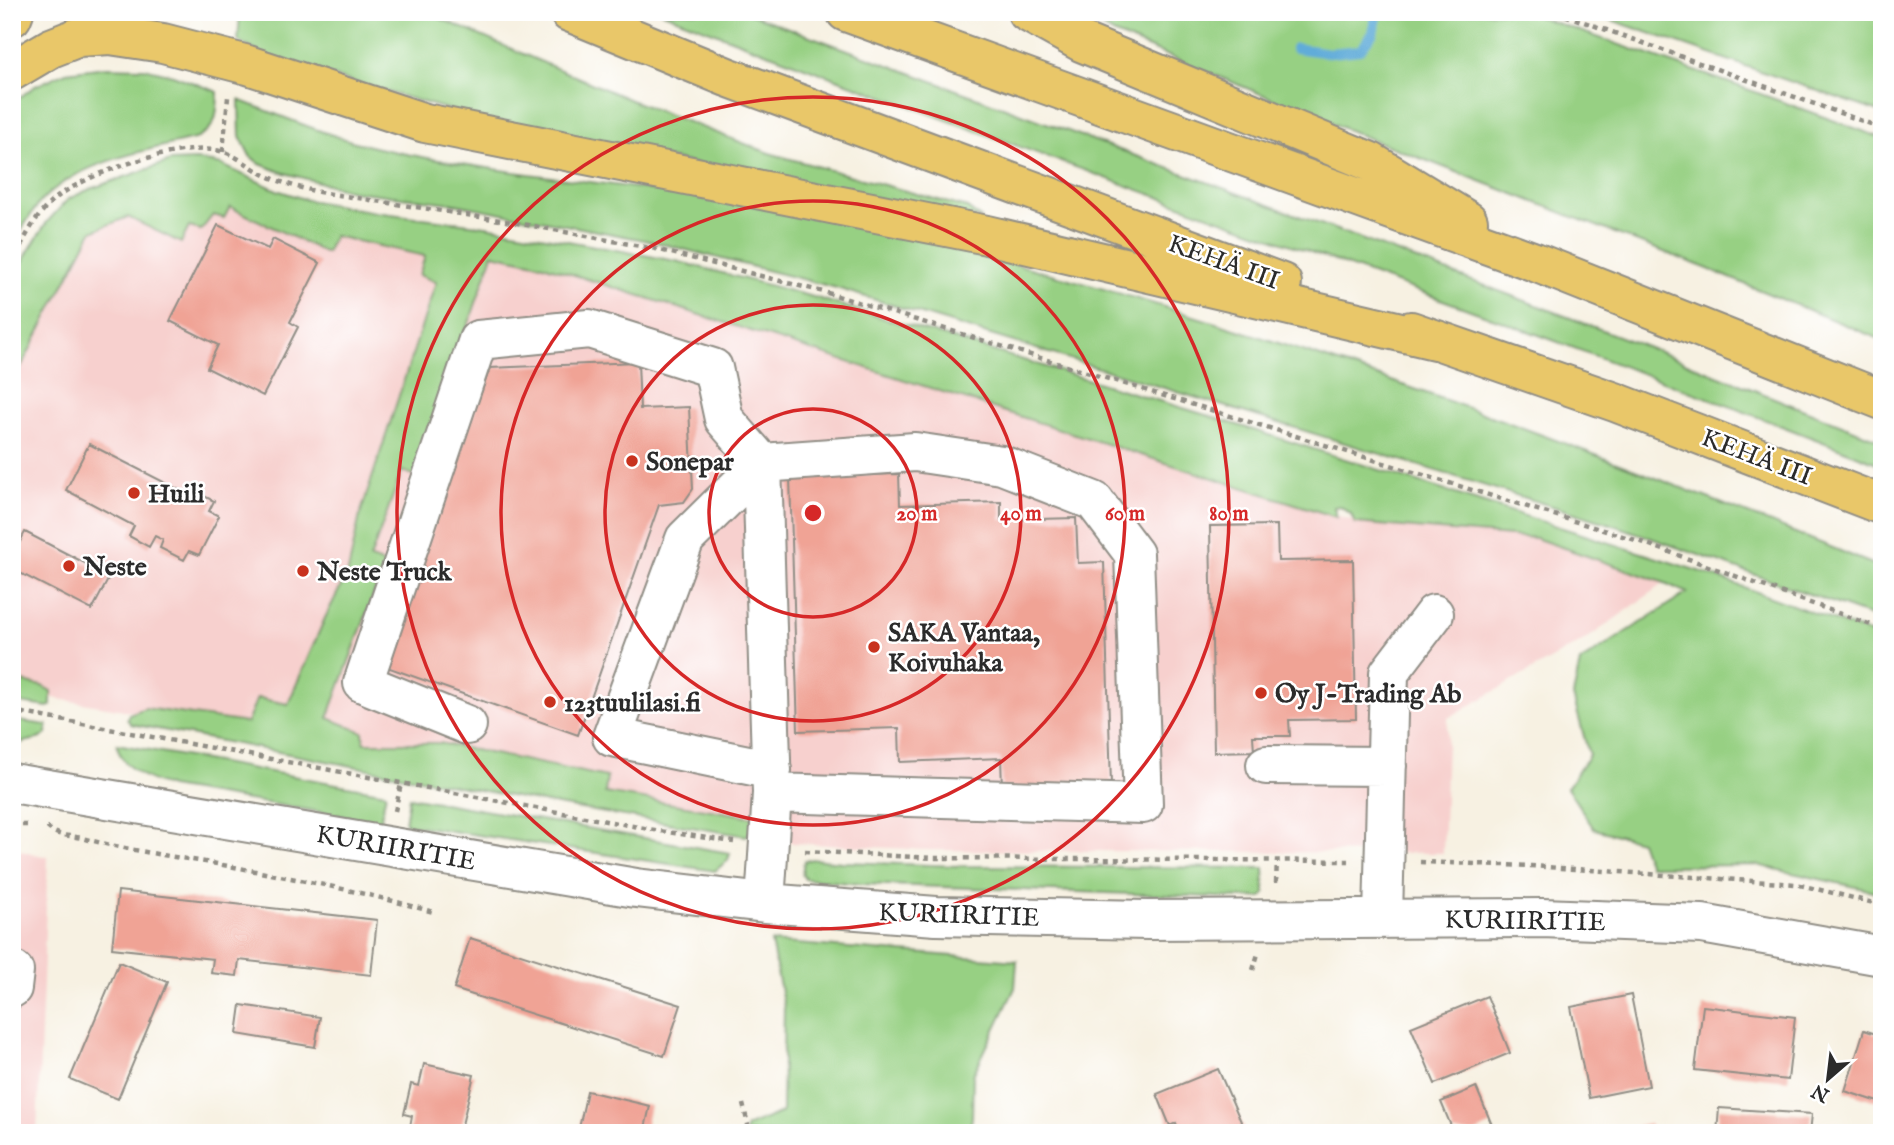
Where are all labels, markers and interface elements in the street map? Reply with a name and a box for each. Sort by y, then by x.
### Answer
street label: KEHÄ III [1163,227,1284,298]
street label: KEHÄ III [1696,421,1817,494]
place label: Sonepar [646,446,734,479]
marker: Sonepar [624,453,640,469]
place label: Huili [148,478,205,511]
marker: Huili [126,485,142,501]
centre of rings [801,501,825,525]
text: 20 m [897,501,938,528]
text: 40 m [1000,501,1042,528]
text: 60 m [1105,501,1146,528]
text: 80 m [1209,501,1249,528]
place label: Neste [82,551,147,584]
place label: Neste Truck [316,556,453,589]
marker: Neste [61,558,77,574]
marker: Neste Truck [295,563,311,579]
place label: SAKA Vantaa, Koivuhaka [888,617,1040,680]
marker: SAKA Vantaa, Koivuhaka [866,639,882,655]
place label: Oy J-Trading Ab [1275,678,1461,711]
marker: Oy J-Trading Ab [1253,685,1269,701]
place label: 123tuulilasi.fi [564,687,701,720]
marker: 123tuulilasi.fi [542,694,558,710]
street label: KURIIRITIE [313,818,478,879]
street label: KURIIRITIE [878,896,1040,935]
street label: KURIIRITIE [1444,904,1606,939]
north arrow [1792,1044,1862,1114]
text: N [1808,1078,1835,1107]

